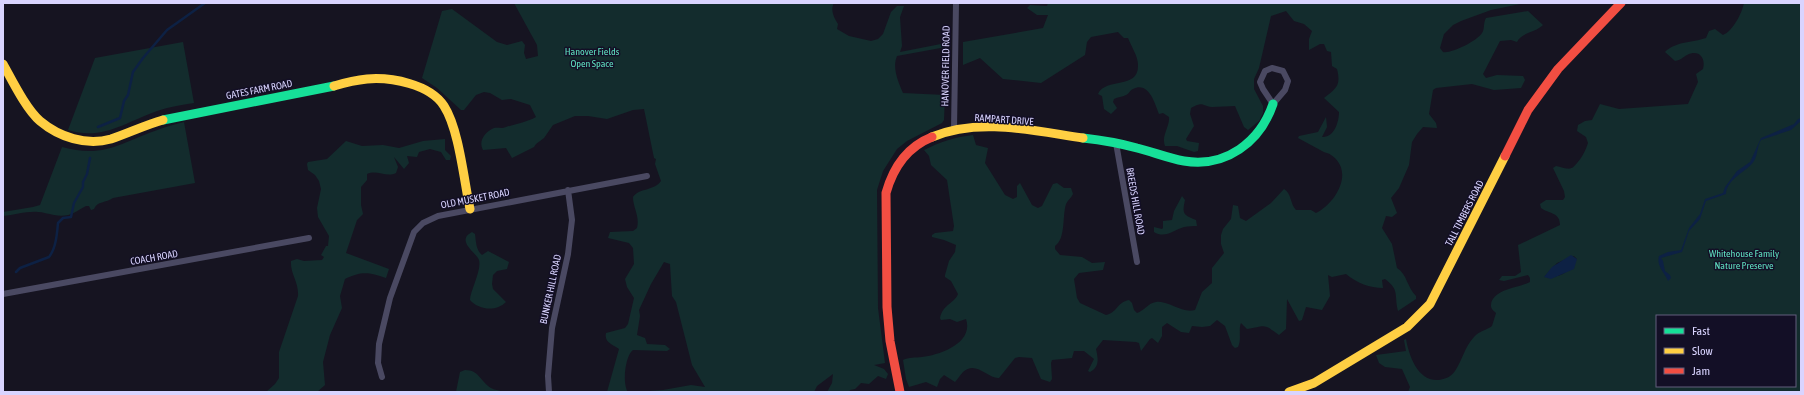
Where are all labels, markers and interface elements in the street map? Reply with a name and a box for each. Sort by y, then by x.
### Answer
street label: HANOVER FIELD ROAD [939,25,952,107]
park label: Hanover Fields Open Space [565,46,620,69]
street label: GATES FARM ROAD [225,78,293,101]
street label: RAMPART DRIVE [974,112,1035,127]
street label: BREEDS HILL ROAD [1124,167,1147,236]
street label: TALL TIMBERS ROAD [1443,178,1486,248]
street label: OLD MUSKET ROAD [440,186,511,211]
street label: COACH ROAD [130,248,179,267]
park label: Whitehouse Family Nature Preserve [1709,248,1779,271]
street label: BUNKER HILL ROAD [538,253,563,325]
legend [1656,315,1796,387]
text: Fast [1692,324,1710,338]
text: Slow [1692,344,1713,358]
text: Jam [1692,364,1710,378]

